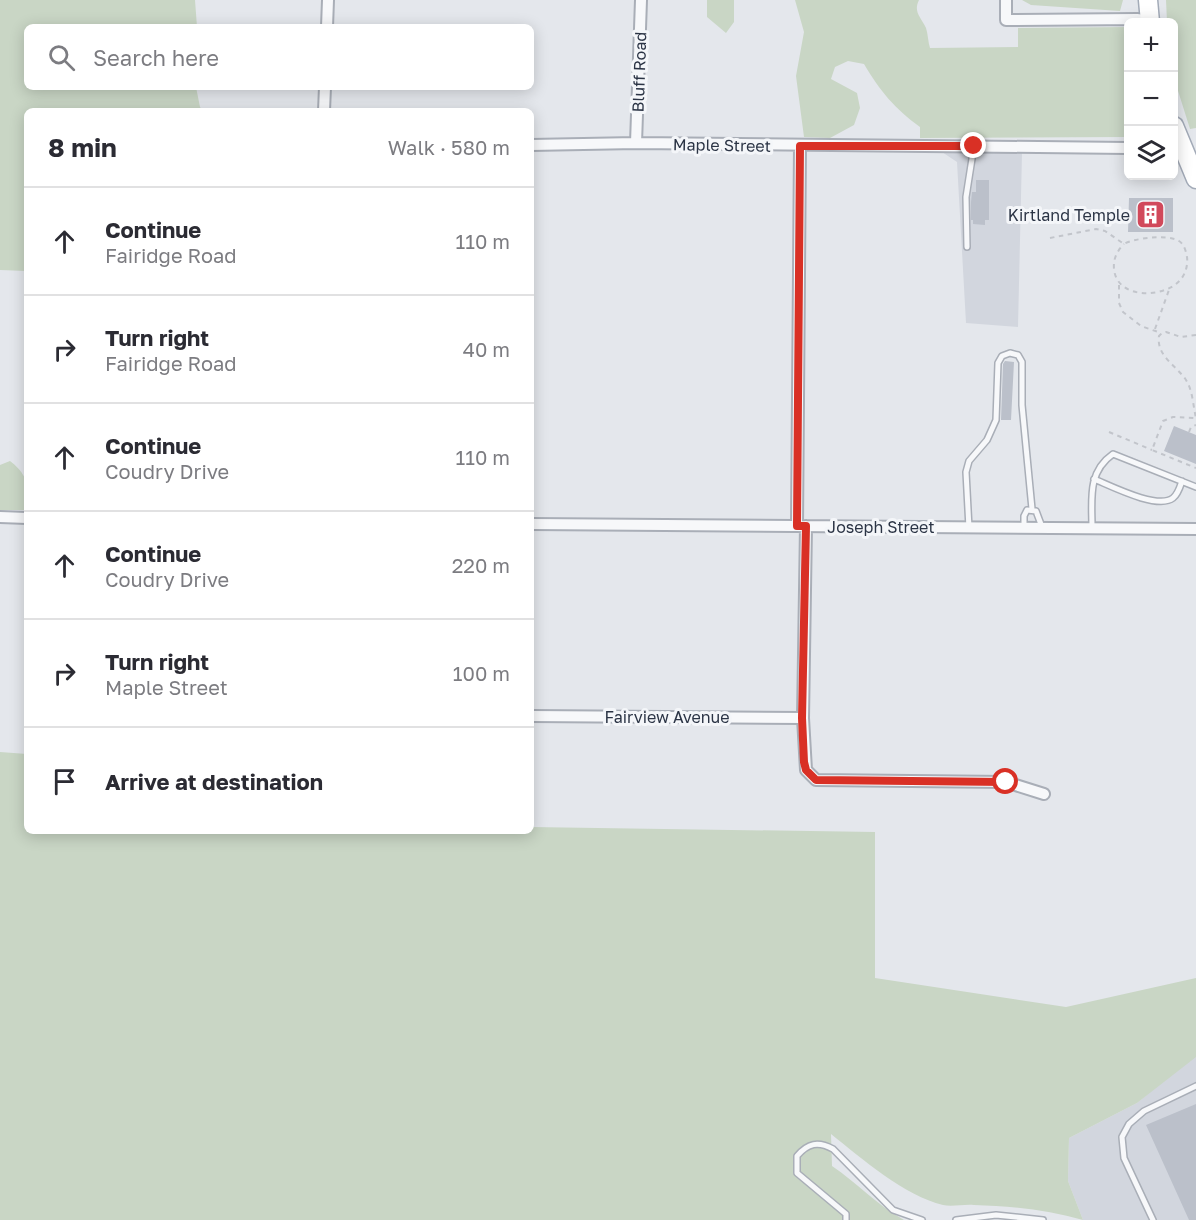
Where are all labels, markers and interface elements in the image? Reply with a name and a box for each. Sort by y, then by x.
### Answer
map controls [1124,18,1178,180]
button: + [1124,18,1178,72]
search box [24,24,534,90]
street label: Bluff Road [628,31,650,113]
icon: search [45,41,78,74]
text: Search here [93,44,219,71]
button: − [1124,72,1178,126]
button: layers [1124,126,1178,180]
text: 8 min [48,132,117,163]
route end [960,132,986,158]
street label: Maple Street [673,134,771,156]
text: Walk · 580 m [388,135,510,159]
building icon: Kirtland Temple [1135,199,1167,231]
place label: Kirtland Temple [1008,205,1130,225]
text: Continue [105,216,201,243]
icon: ahead [48,225,81,258]
text: 110 m [456,229,510,253]
text: Fairidge Road [105,243,237,267]
text: Turn right [105,324,209,351]
icon: right [48,333,81,366]
text: 40 m [463,337,510,361]
text: Fairidge Road [105,351,237,375]
text: Continue [105,432,201,459]
icon: ahead [48,441,81,474]
text: 110 m [456,445,510,469]
text: Coudry Drive [105,459,229,483]
street label: Joseph Street [827,517,935,537]
text: Continue [105,540,201,567]
icon: ahead [48,549,81,582]
text: 220 m [452,553,510,577]
text: Coudry Drive [105,567,229,591]
text: Turn right [105,648,209,675]
icon: right [48,657,81,690]
text: 100 m [453,661,510,685]
text: Maple Street [105,675,228,699]
street label: Fairview Avenue [604,707,730,727]
icon: arrive [48,765,81,798]
text: Arrive at destination [105,768,323,795]
route start [992,768,1018,794]

